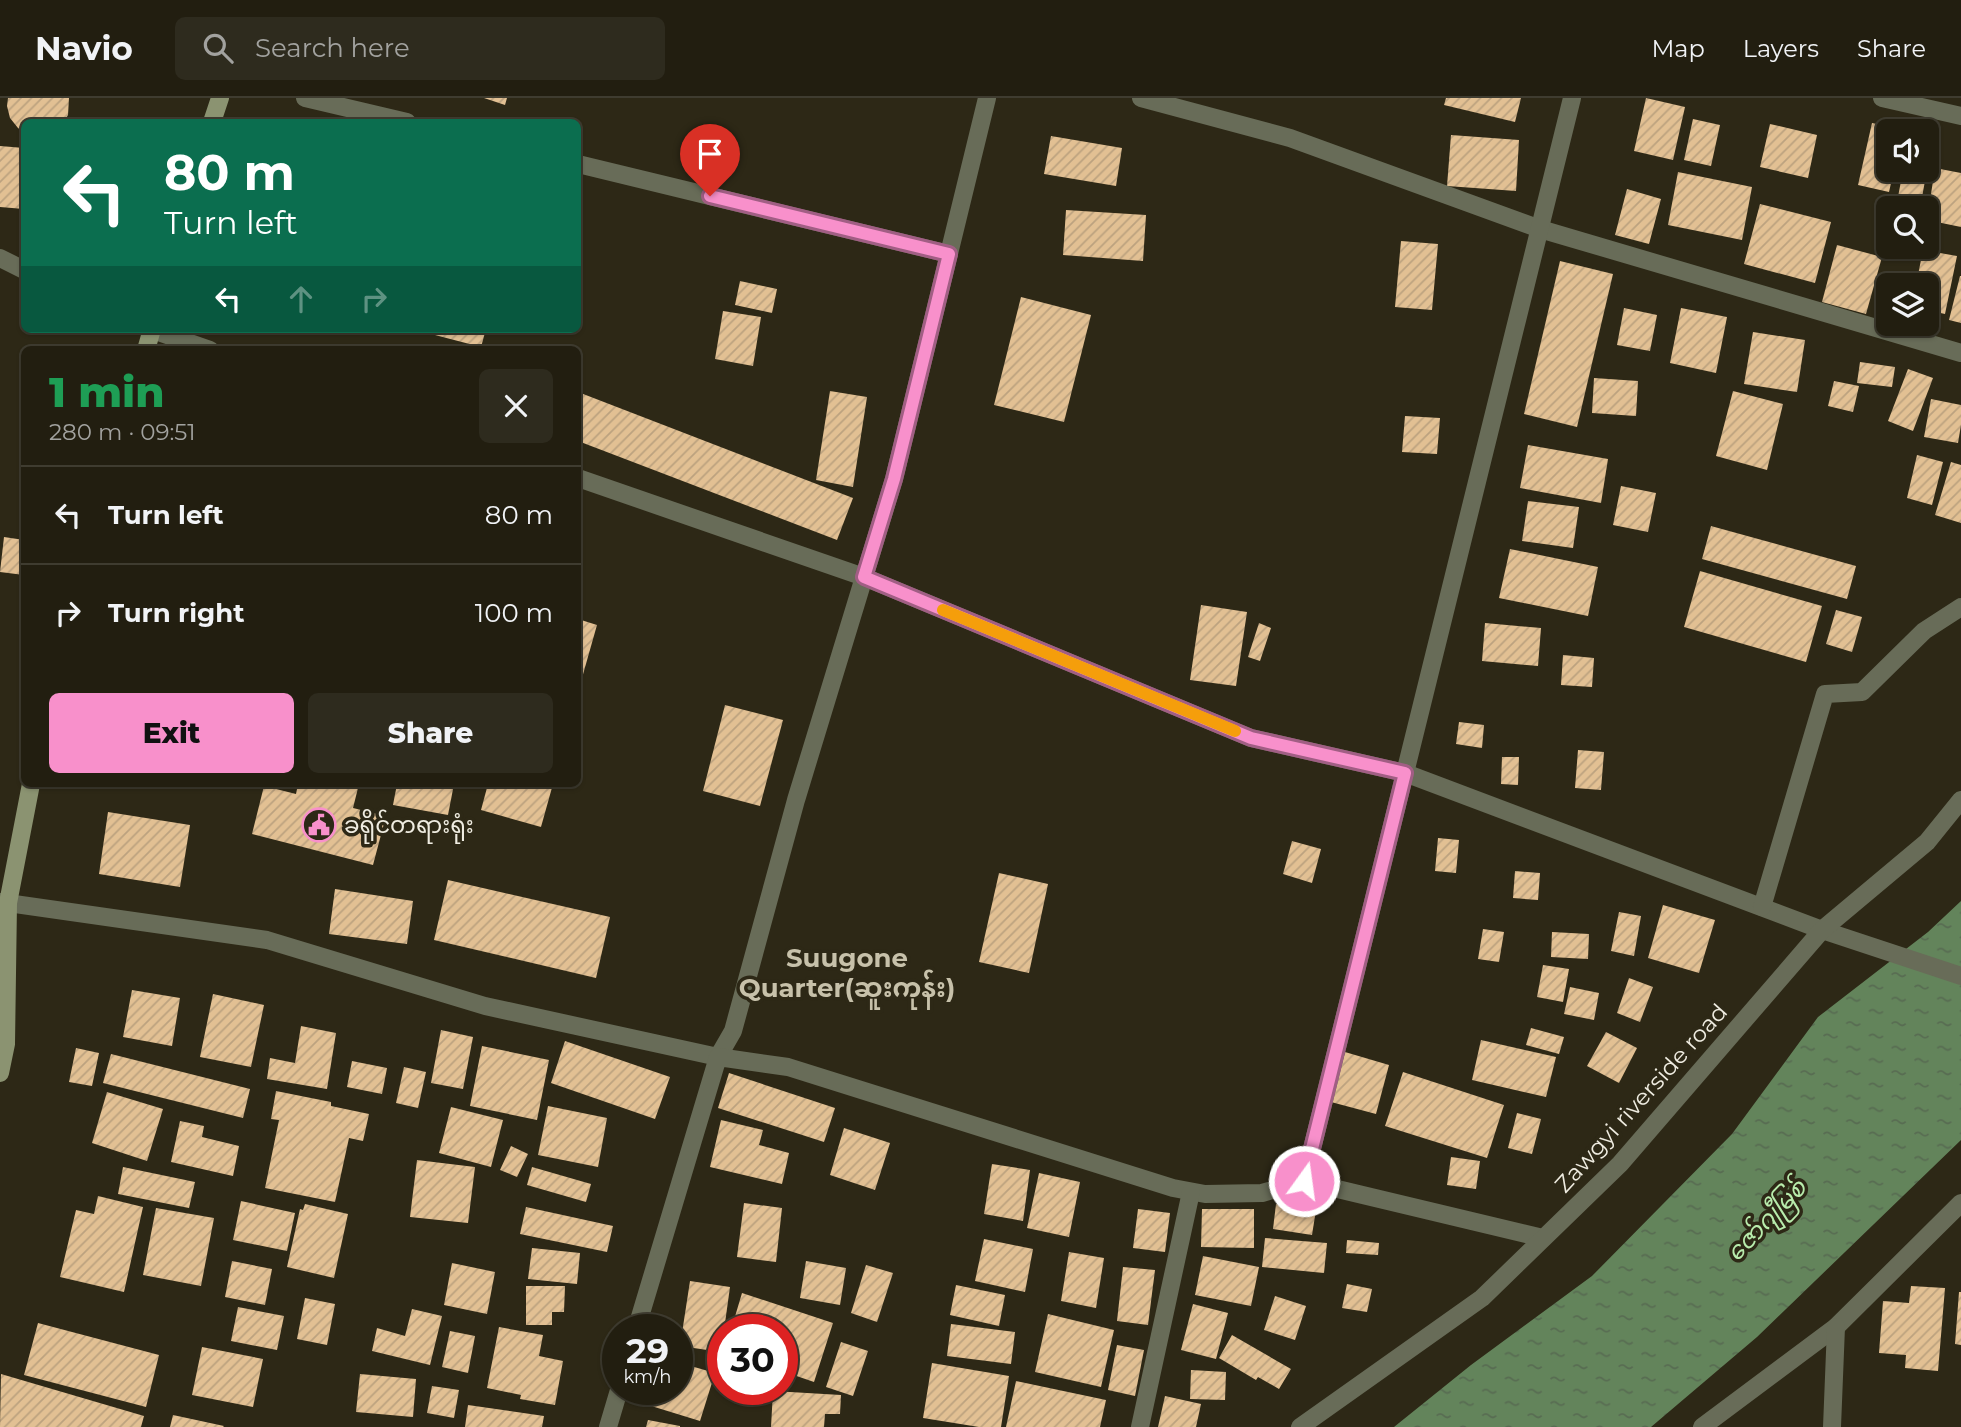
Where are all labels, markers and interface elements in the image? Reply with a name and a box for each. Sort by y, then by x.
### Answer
search box [175,17,665,80]
text: Navio [35,28,133,68]
icon: search [199,29,237,67]
text: Search here [255,32,410,64]
text: Map [1651,34,1705,63]
text: Layers [1743,34,1819,63]
text: Share [1857,34,1926,63]
map controls [1876,119,1939,336]
button: sound [1876,119,1939,182]
pin [680,124,740,196]
icon: arrive [691,135,729,173]
text: 80 m [164,143,295,202]
icon: left [49,147,140,238]
button: search [1876,196,1939,259]
text: Turn left [164,203,298,242]
button: layers [1876,273,1939,336]
icon: left [209,280,247,318]
icon: ahead [282,280,320,318]
icon: right [355,280,393,318]
text: 1 min [49,366,165,418]
button: close [479,369,553,443]
text: 280 m · 09:51 [49,418,196,446]
icon: left [49,496,87,534]
text: Turn left [108,499,224,531]
text: 80 m [485,499,553,531]
icon: right [49,594,87,632]
text: Turn right [108,597,244,629]
text: 100 m [475,597,553,629]
button: Exit [49,693,294,773]
button: Share [308,693,553,773]
public building icon: ခရိုင်တရားရုံး [300,806,338,844]
place label: ခရိုင်တရားရုံး [344,809,474,844]
district label: Suugone Quarter(ဆူးကုန်း) [739,942,955,1010]
street label: Zawgyi riverside road [1549,998,1733,1198]
position arrow [1267,1144,1341,1218]
water label: ဇော်ဂျီမြစ် [1719,1171,1817,1271]
speed limit sign: 30 [707,1314,798,1405]
text: 29 [626,1329,669,1372]
text: km/h [623,1366,672,1388]

